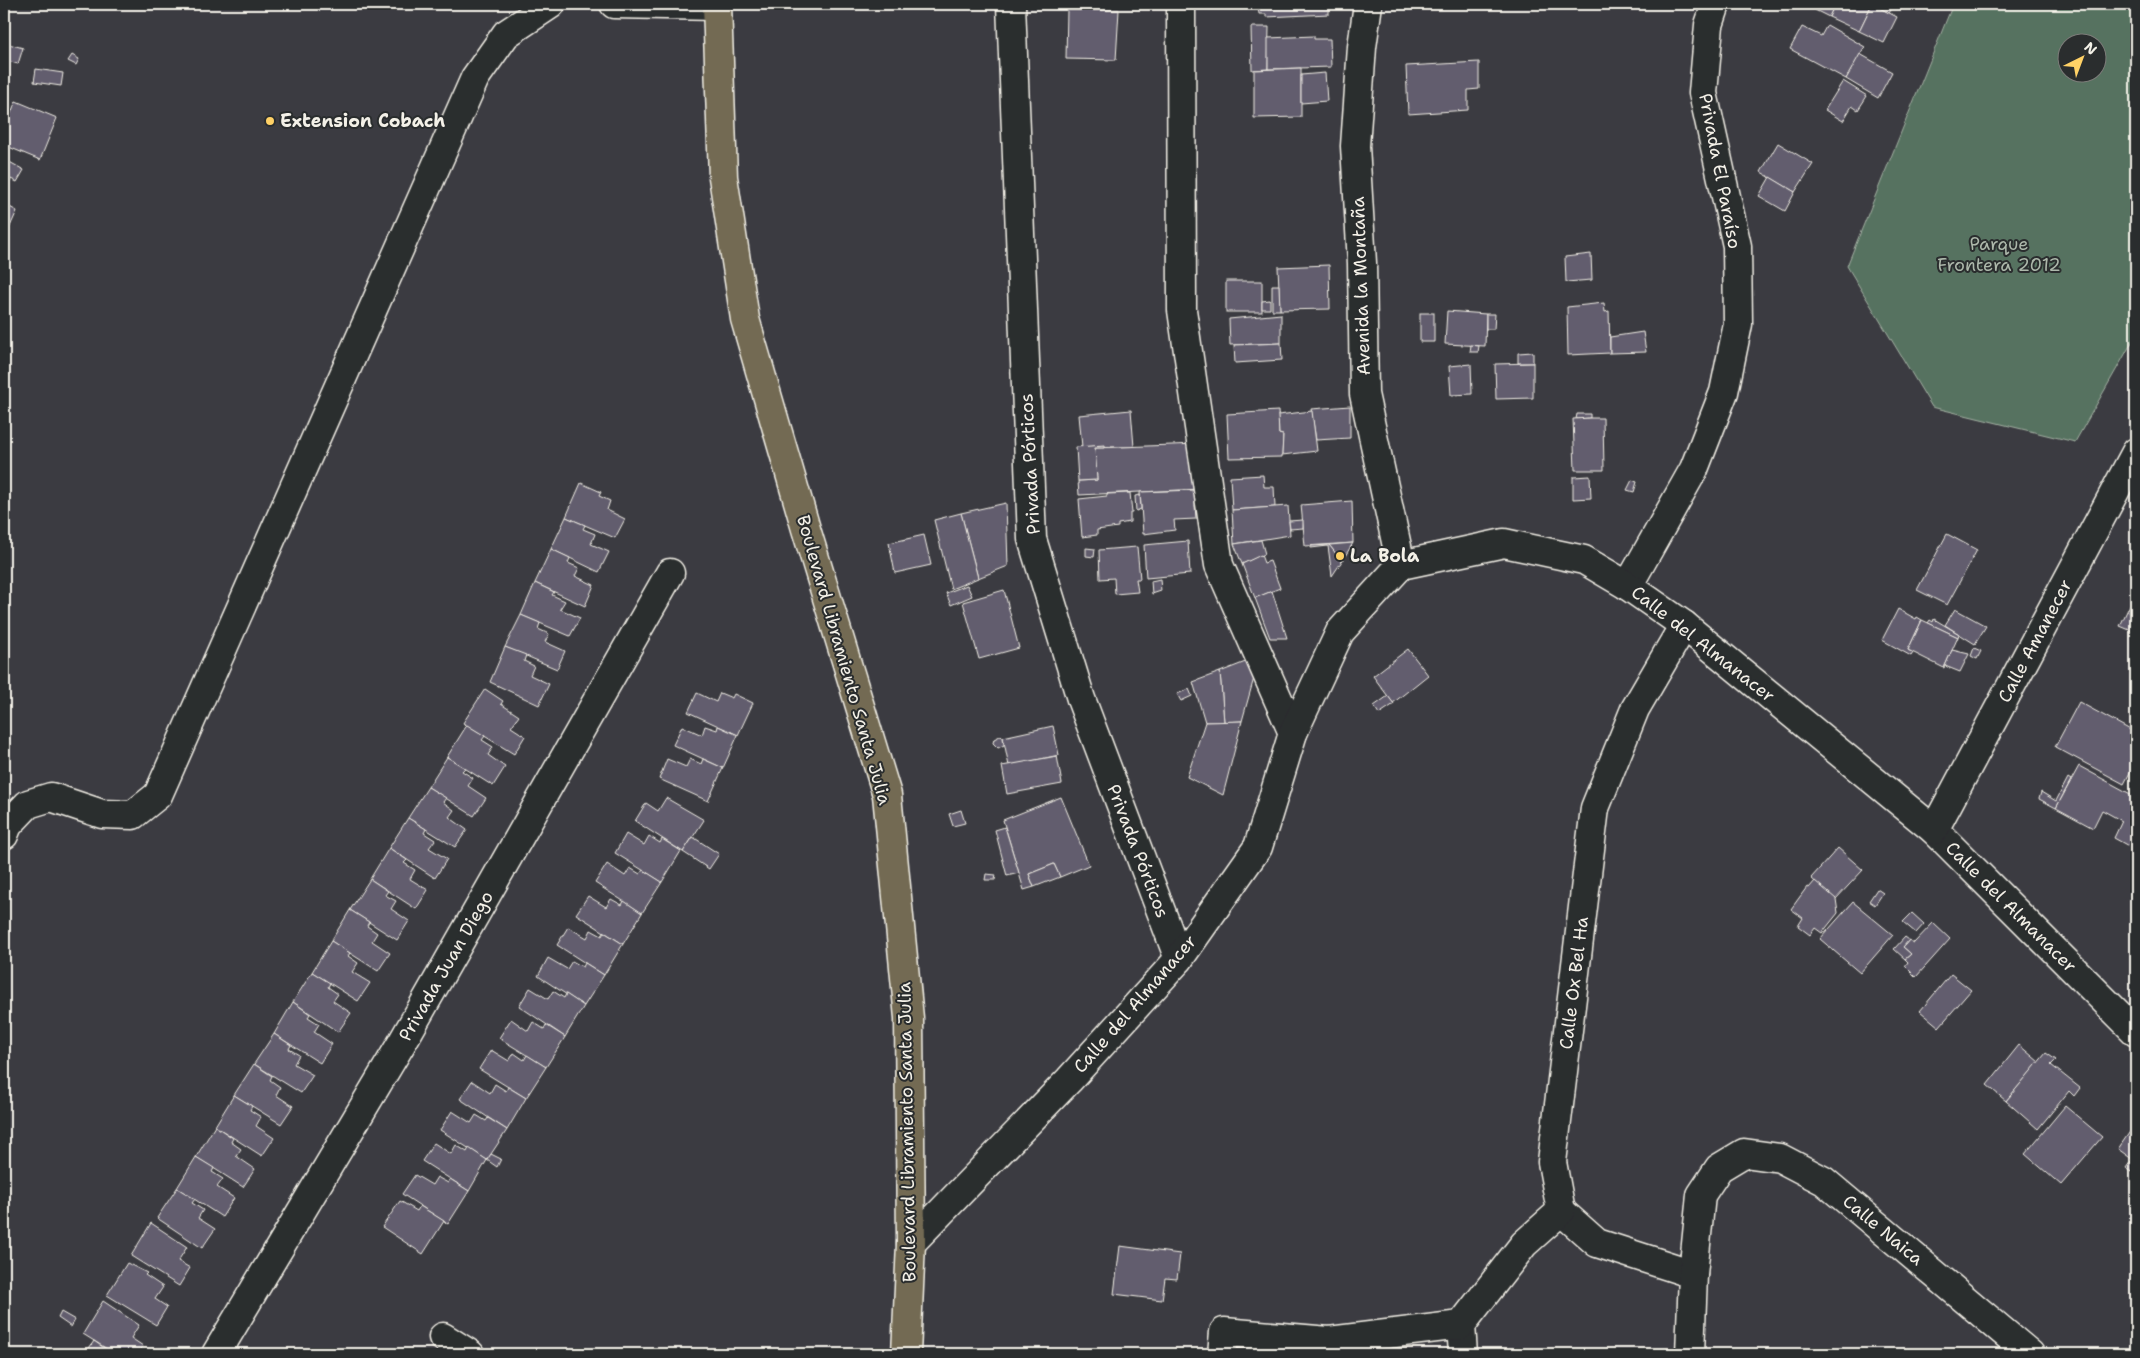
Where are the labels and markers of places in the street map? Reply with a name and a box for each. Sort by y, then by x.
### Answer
place label: Extension Cobach [280,109,445,133]
marker: Extension Cobach [264,115,276,127]
place label: La Bola [1350,544,1420,568]
marker: La Bola [1334,550,1346,562]

